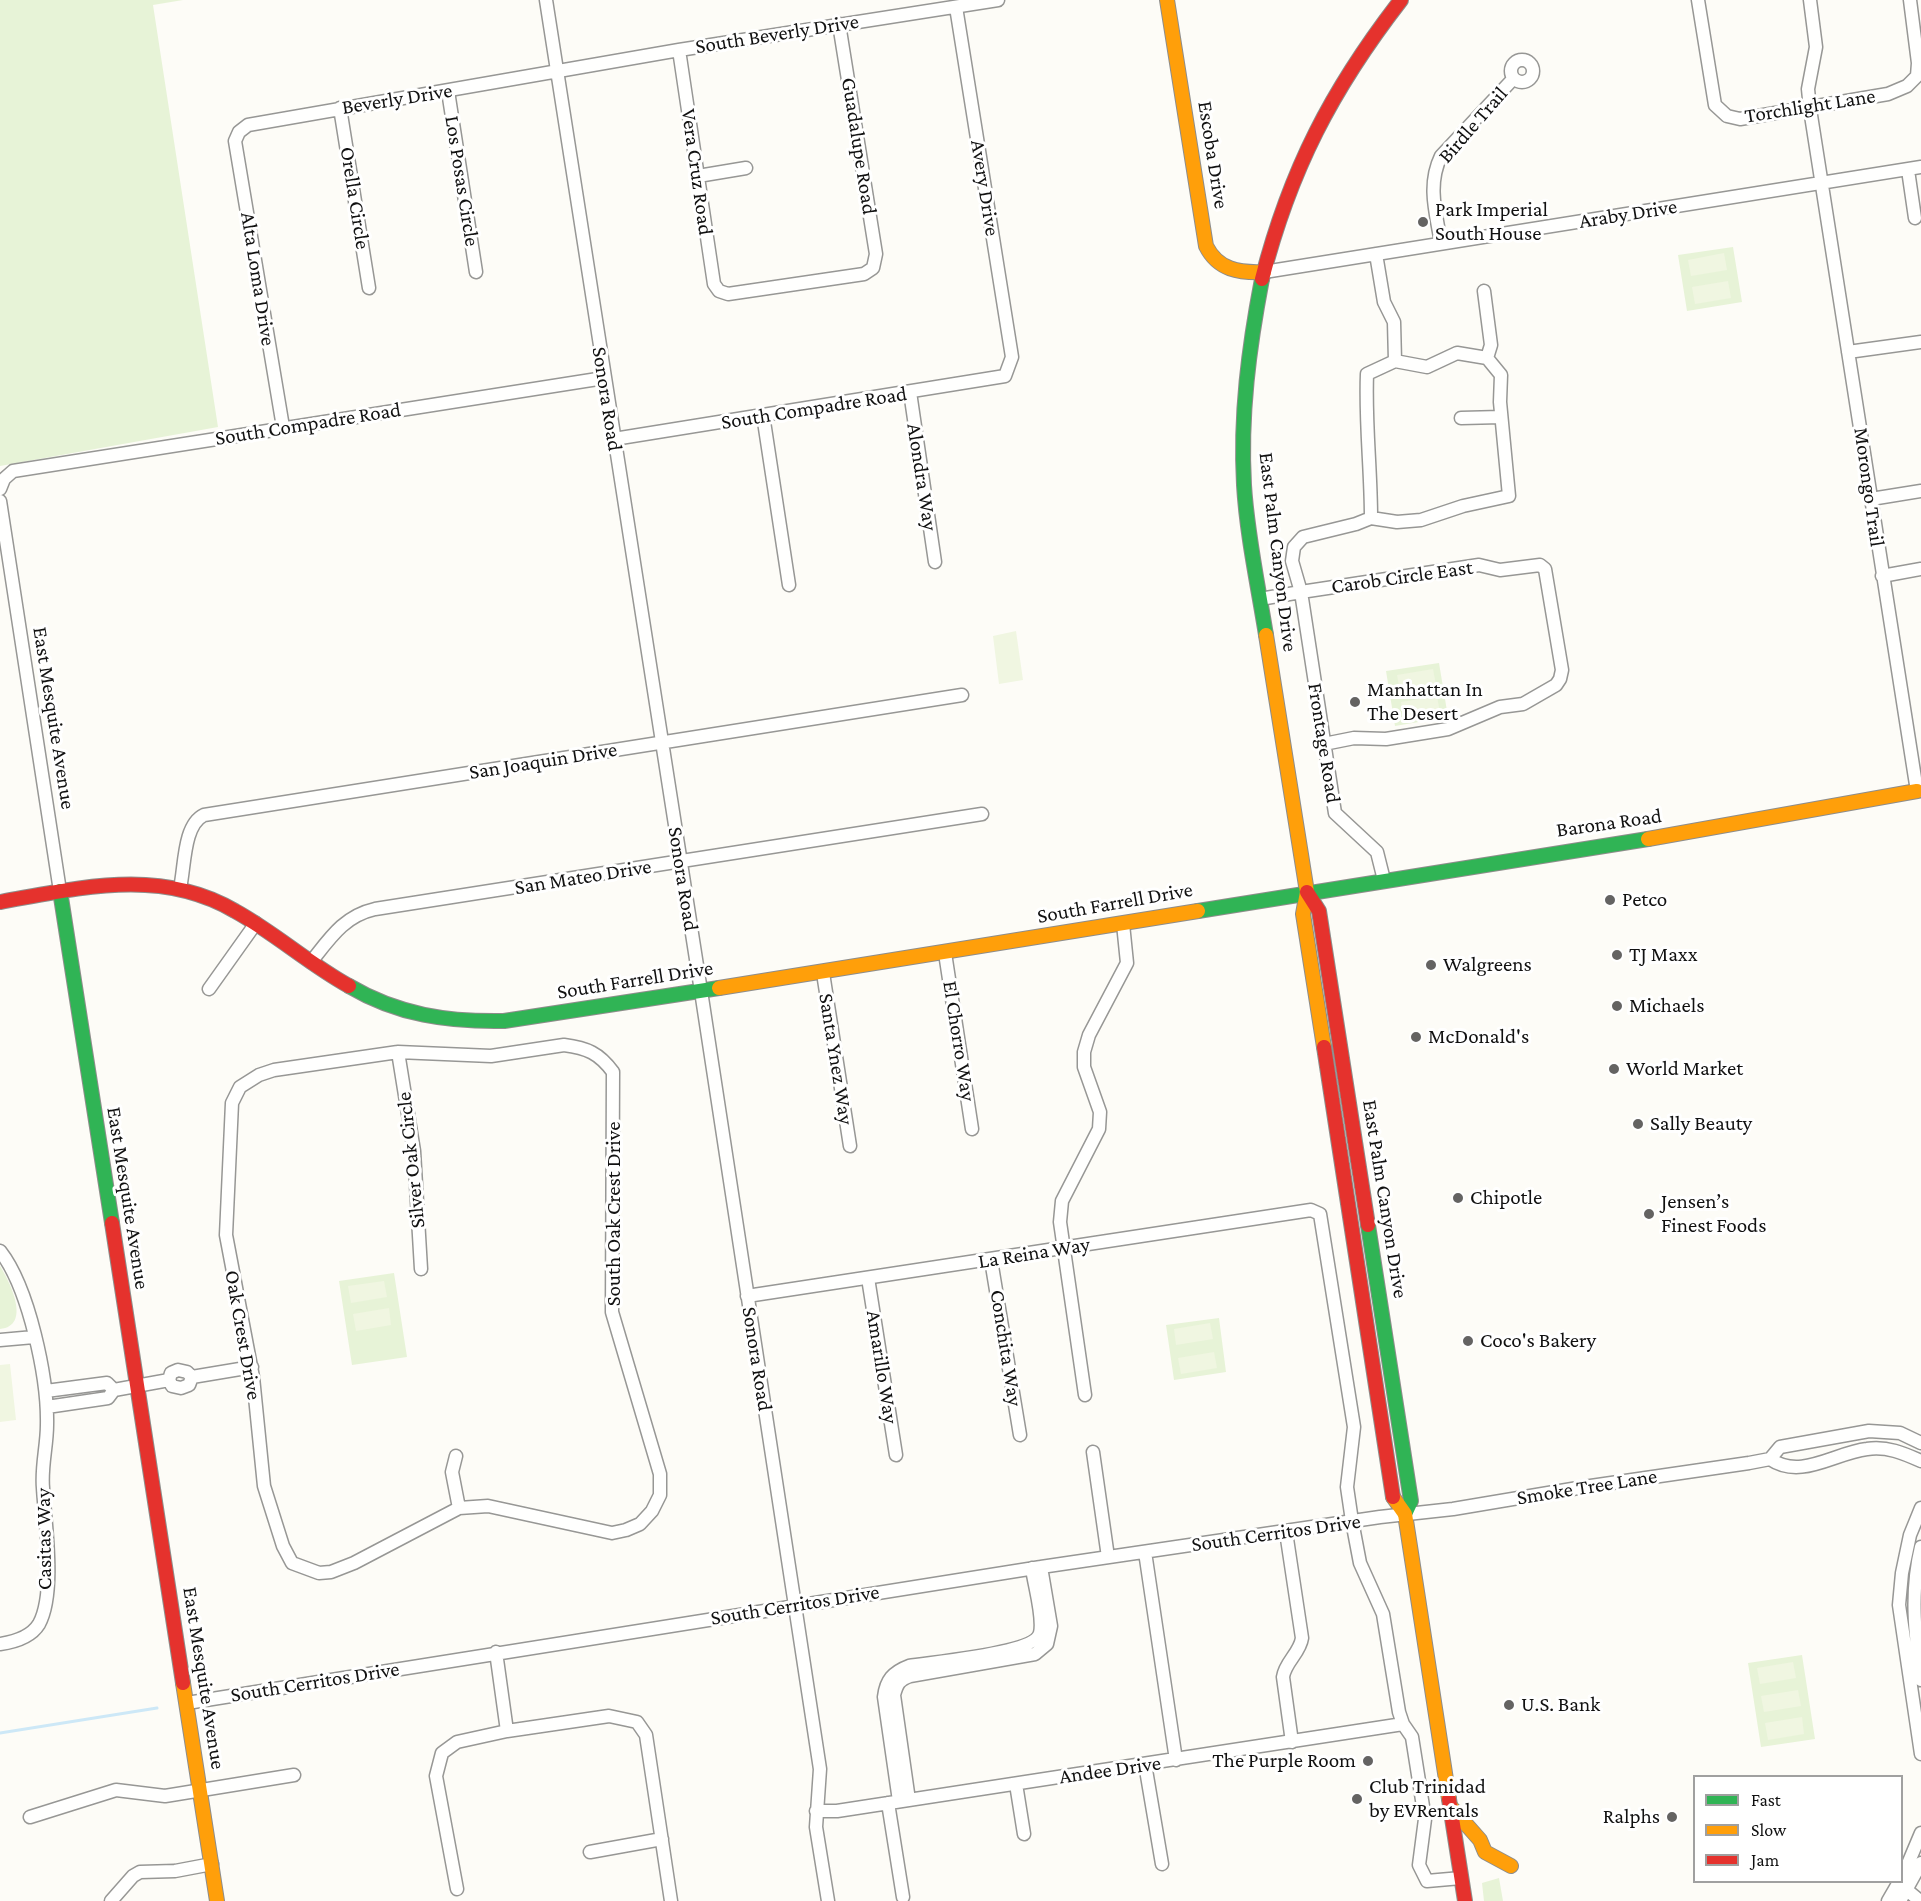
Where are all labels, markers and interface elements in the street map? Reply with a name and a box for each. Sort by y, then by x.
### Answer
street label: South Beverly Drive [694,9,860,59]
street label: Guadalupe Road [836,76,882,216]
street label: Beverly Drive [340,78,454,120]
street label: Birdle Trail [1433,82,1513,168]
street label: Torchlight Lane [1743,83,1877,129]
street label: Escoba Drive [1192,99,1234,211]
street label: Vera Cruz Road [676,107,718,237]
street label: Los Posas Circle [439,114,485,248]
street label: Avery Drive [965,138,1005,238]
street label: Orella Circle [334,145,376,251]
street label: Araby Drive [1577,194,1679,234]
place label: Park Imperial South House [1435,197,1548,247]
street label: Alta Loma Drive [235,210,281,348]
marker: Park Imperial South House [1416,215,1430,229]
street label: Sonora Road [586,345,628,453]
street label: South Compadre Road [719,381,909,435]
street label: South Compadre Road [213,397,403,451]
street label: Alondra Way [901,421,943,533]
street label: Morongo Trail [1848,426,1890,548]
street label: East Palm Canyon Drive [1253,451,1303,653]
street label: Carob Circle East [1330,555,1474,599]
street label: East Mesquite Avenue [27,625,81,811]
place label: Manhattan In The Desert [1367,677,1483,727]
street label: Frontage Road [1302,681,1346,805]
marker: Manhattan In The Desert [1348,695,1362,709]
street label: San Joaquin Drive [467,737,619,785]
street label: Barona Road [1555,803,1663,843]
street label: Sonora Road [662,825,704,933]
street label: San Mateo Drive [513,854,653,900]
street label: South Farrell Drive [1035,877,1195,929]
place label: Petco [1622,887,1667,913]
marker: Petco [1603,893,1617,907]
place label: TJ Maxx [1629,942,1698,968]
marker: TJ Maxx [1610,948,1624,962]
place label: Walgreens [1443,952,1532,978]
street label: South Farrell Drive [555,955,715,1005]
marker: Walgreens [1424,958,1438,972]
street label: El Chorro Way [937,979,981,1103]
street label: Santa Ynez Way [813,991,859,1127]
place label: Michaels [1629,993,1705,1019]
marker: Michaels [1610,999,1624,1013]
place label: McDonald's [1428,1024,1529,1050]
marker: McDonald's [1409,1030,1423,1044]
place label: World Market [1626,1056,1743,1082]
marker: World Market [1607,1062,1621,1076]
street label: Silver Oak Circle [391,1091,431,1229]
street label: East Palm Canyon Drive [1357,1098,1413,1300]
street label: East Mesquite Avenue [101,1105,155,1291]
place label: Sally Beauty [1650,1111,1752,1137]
marker: Sally Beauty [1631,1117,1645,1131]
street label: South Oak Crest Drive [601,1122,627,1306]
place label: Chipotle [1470,1185,1542,1211]
place label: Jensen’s Finest Foods [1661,1189,1766,1239]
marker: Chipotle [1451,1191,1465,1205]
marker: Jensen’s Finest Foods [1642,1207,1656,1221]
street label: La Reina Way [976,1232,1092,1274]
street label: Oak Crest Drive [219,1268,267,1402]
street label: Conchita Way [984,1288,1028,1408]
street label: Sonora Road [736,1305,778,1413]
street label: Amarillo Way [861,1308,903,1426]
place label: Coco's Bakery [1480,1328,1596,1354]
marker: Coco's Bakery [1461,1334,1475,1348]
street label: Smoke Tree Lane [1515,1463,1659,1511]
street label: Casitas Way [31,1488,57,1590]
street label: South Cerritos Drive [1190,1509,1362,1557]
street label: South Cerritos Drive [709,1579,881,1631]
street label: East Mesquite Avenue [177,1585,231,1771]
street label: South Cerritos Drive [229,1656,401,1708]
place label: U.S. Bank [1521,1692,1600,1718]
marker: U.S. Bank [1502,1698,1516,1712]
place label: The Purple Room [1212,1748,1356,1774]
street label: Andee Drive [1058,1750,1162,1790]
marker: The Purple Room [1361,1754,1375,1768]
place label: Club Trinidad by EVRentals [1369,1774,1486,1824]
legend [1693,1775,1903,1883]
text: Fast [1751,1790,1781,1810]
marker: Club Trinidad by EVRentals [1350,1792,1364,1806]
place label: Ralphs [1603,1804,1660,1830]
marker: Ralphs [1665,1810,1679,1824]
text: Slow [1751,1820,1786,1840]
text: Jam [1751,1850,1779,1870]

